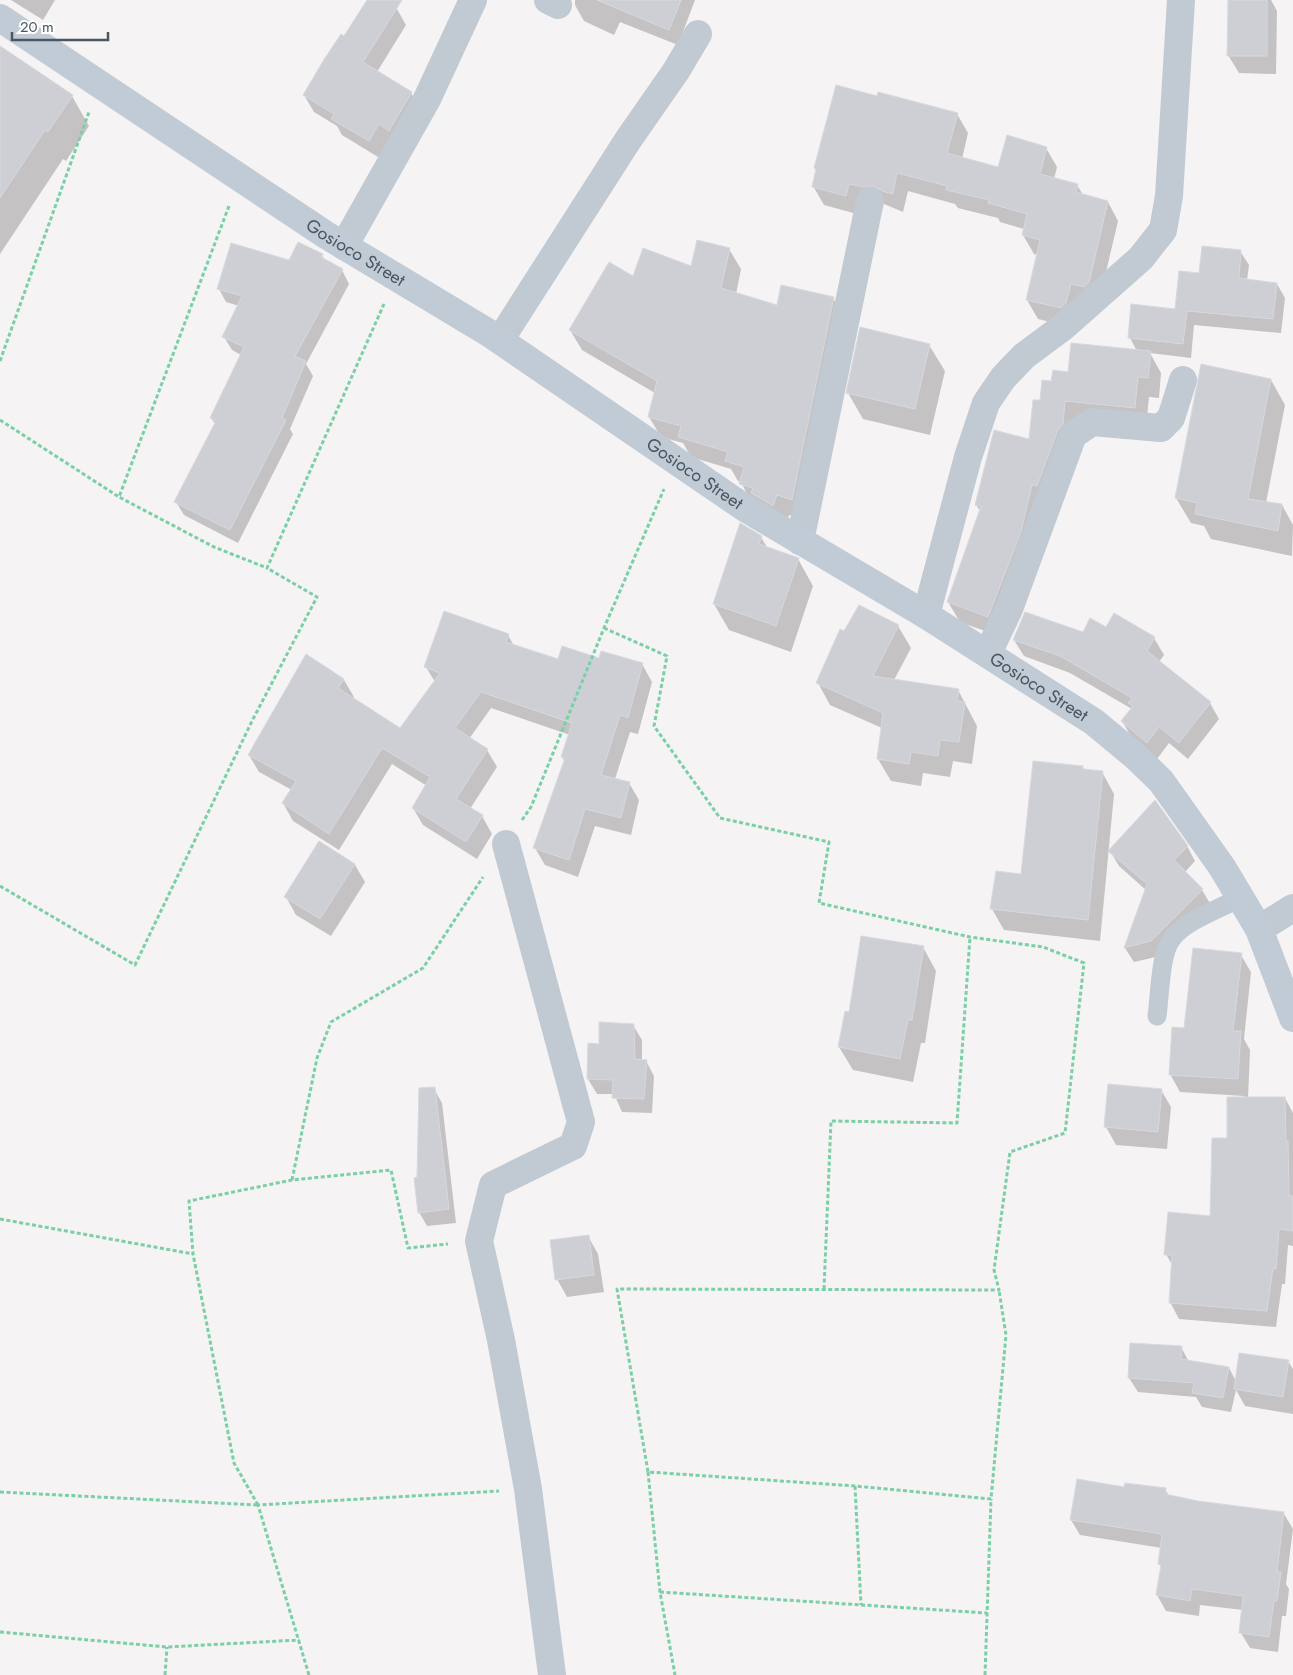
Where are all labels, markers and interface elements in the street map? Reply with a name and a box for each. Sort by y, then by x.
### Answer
scale bar [12,10,109,42]
text: 20 m [20,16,54,38]
street label: Gosioco Street [301,212,411,293]
street label: Gosioco Street [641,431,749,516]
street label: Gosioco Street [984,646,1094,728]

